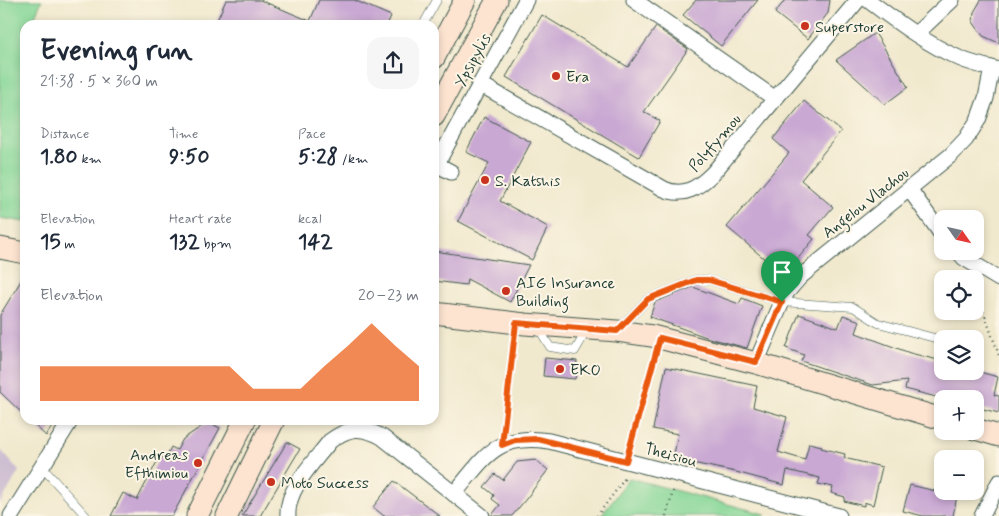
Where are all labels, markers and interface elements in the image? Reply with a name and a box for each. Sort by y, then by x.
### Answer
place label: Superstore [815,17,884,38]
marker: Superstore [799,20,811,32]
street label: Ypsipylis [450,30,496,91]
text: Evening run [40,33,193,70]
button: share [367,37,419,89]
place label: Era [566,67,590,88]
marker: Era [550,70,562,82]
text: 21:38 · 5 × 360 m [40,71,158,92]
street label: Polyfymou [684,109,746,176]
text: Distance [40,125,89,143]
text: Time [169,125,198,143]
text: Pace [298,125,326,143]
text: 1.80 [40,143,78,171]
text: 9:50 [169,143,210,171]
text: 5:28 [298,143,338,171]
text: km [78,150,102,168]
text: /km [338,150,368,168]
street label: Angelou Vlachou [818,163,914,244]
place label: S. Katshis [495,171,560,192]
marker: S. Katshis [479,174,491,186]
text: Elevation [40,210,95,228]
text: Heart rate [169,210,232,228]
text: kcal [298,210,322,228]
north arrow [934,210,984,260]
map controls [934,210,984,500]
text: 15 [40,228,61,256]
text: 132 [169,228,200,256]
text: 142 [298,228,333,256]
text: m [61,235,76,253]
text: bpm [200,235,232,253]
pin [761,251,803,302]
icon: arrive [768,258,796,286]
button: locate [934,270,984,320]
place label: AIG Insurance Building [516,273,616,313]
text: Elevation [40,285,103,306]
text: 20–23 m [358,285,419,306]
marker: AIG Insurance Building [500,285,512,297]
button: layers [934,330,984,380]
place label: EKO [570,360,601,381]
marker: EKO [554,363,566,375]
button: + [934,390,984,440]
street label: Theisiou [642,438,700,473]
place label: Andreas Efthimiou [125,445,188,484]
button: − [934,450,984,500]
marker: Andreas Efthimiou [192,457,204,469]
place label: Moto Success [281,473,369,494]
marker: Moto Success [265,476,277,488]

